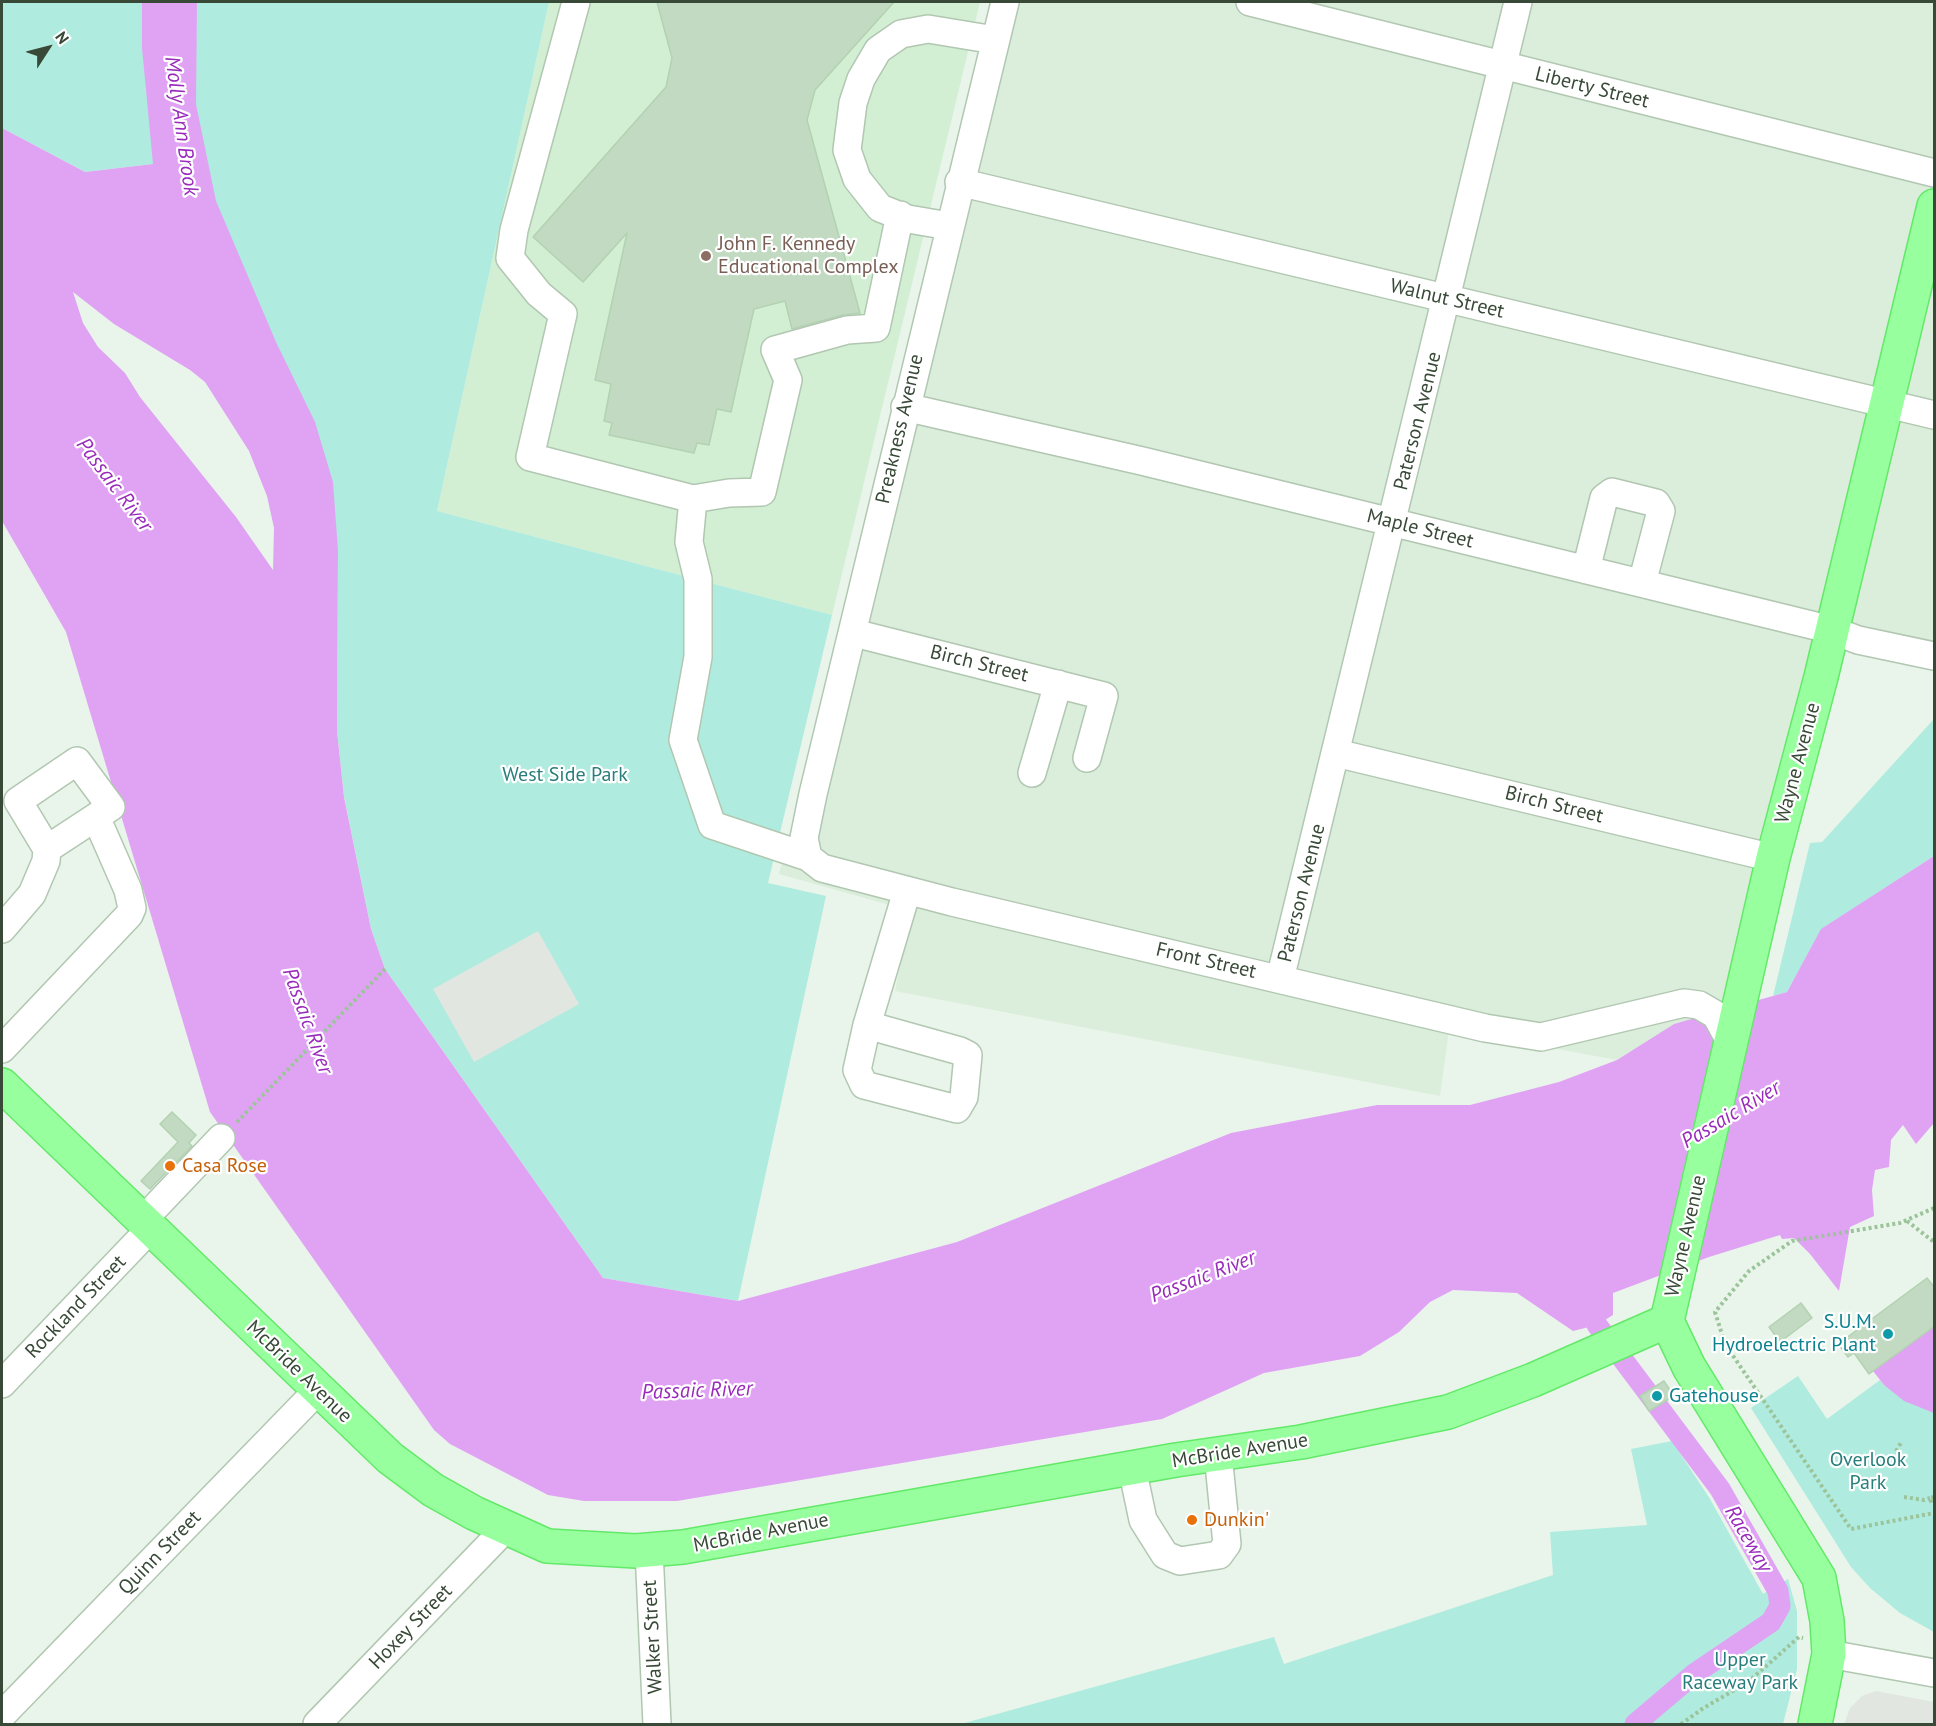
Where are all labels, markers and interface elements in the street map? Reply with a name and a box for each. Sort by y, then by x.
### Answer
north arrow [18,18,78,78]
text: N [51,27,74,48]
water label: Molly Ann Brook [159,55,203,197]
street label: Liberty Street [1533,62,1651,114]
place label: John F. Kennedy Educational Complex [718,232,898,279]
marker: John F. Kennedy Educational Complex [699,249,713,263]
street label: Walnut Street [1388,274,1506,324]
street label: Paterson Avenue [1389,349,1447,493]
street label: Preakness Avenue [871,352,929,506]
water label: Passaic River [71,433,157,537]
street label: Maple Street [1364,504,1476,554]
street label: Birch Street [927,640,1031,688]
street label: Wayne Avenue [1770,700,1826,826]
park label: West Side Park [502,763,628,787]
street label: Birch Street [1502,781,1606,829]
street label: Paterson Avenue [1273,821,1331,965]
street label: Front Street [1154,938,1258,984]
water label: Passaic River [276,965,338,1077]
water label: Passaic River [1677,1076,1785,1154]
place label: Casa Rose [182,1154,267,1178]
marker: Casa Rose [163,1159,177,1173]
street label: Wayne Avenue [1660,1173,1712,1299]
water label: Passaic River [1147,1245,1259,1309]
street label: Rockland Street [21,1250,131,1364]
place label: S.U.M. Hydroelectric Plant [1712,1310,1876,1357]
street label: McBride Avenue [241,1316,357,1428]
marker: S.U.M. Hydroelectric Plant [1881,1327,1895,1341]
water label: Passaic River [641,1376,753,1406]
place label: Gatehouse [1669,1384,1759,1408]
marker: Gatehouse [1650,1389,1664,1403]
street label: McBride Avenue [1170,1428,1310,1474]
park label: Overlook Park [1830,1448,1906,1495]
water label: Raceway [1719,1501,1777,1577]
street label: Quinn Street [114,1506,206,1600]
street label: McBride Avenue [691,1508,831,1558]
place label: Dunkin' [1204,1508,1269,1532]
marker: Dunkin' [1185,1513,1199,1527]
street label: Hoxey Street [365,1579,457,1675]
street label: Walker Street [638,1579,668,1695]
park label: Upper Raceway Park [1682,1648,1798,1695]

